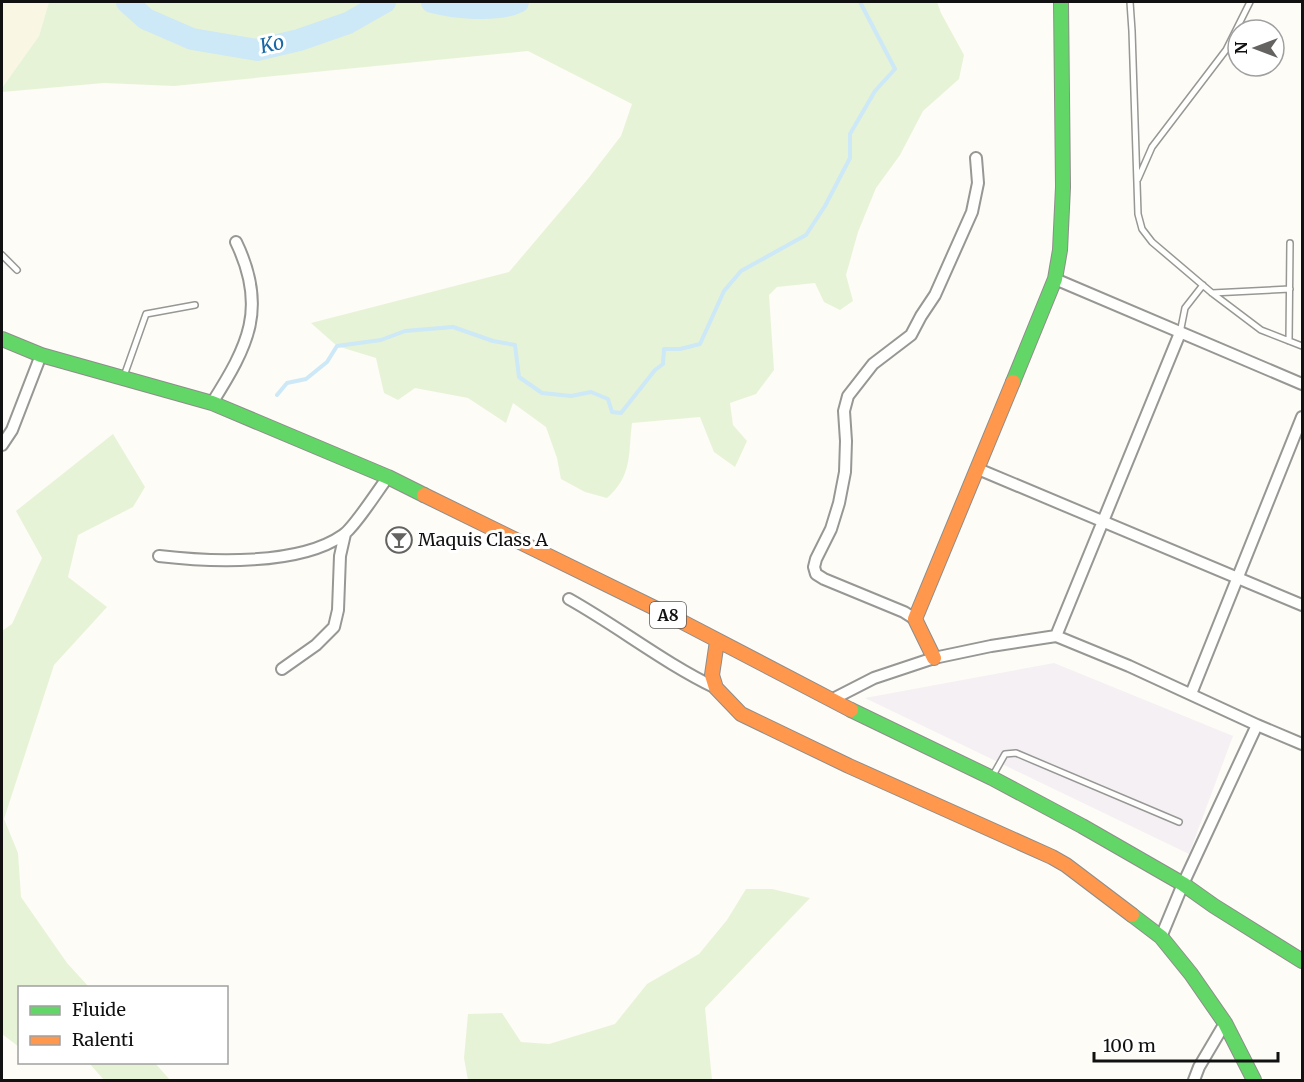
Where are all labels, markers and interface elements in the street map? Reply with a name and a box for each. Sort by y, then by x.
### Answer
north arrow [1226,18,1286,78]
water label: Ko [256,29,287,59]
text: N [1231,41,1251,54]
bar icon: Maquis Class A [384,525,414,555]
place label: Maquis Class A [418,528,548,551]
road number: A8 [650,602,686,628]
legend [18,986,228,1064]
text: Fluide [72,998,126,1021]
scale bar [1094,1025,1278,1063]
text: Ralenti [72,1028,134,1051]
text: 100 m [1103,1034,1156,1057]

